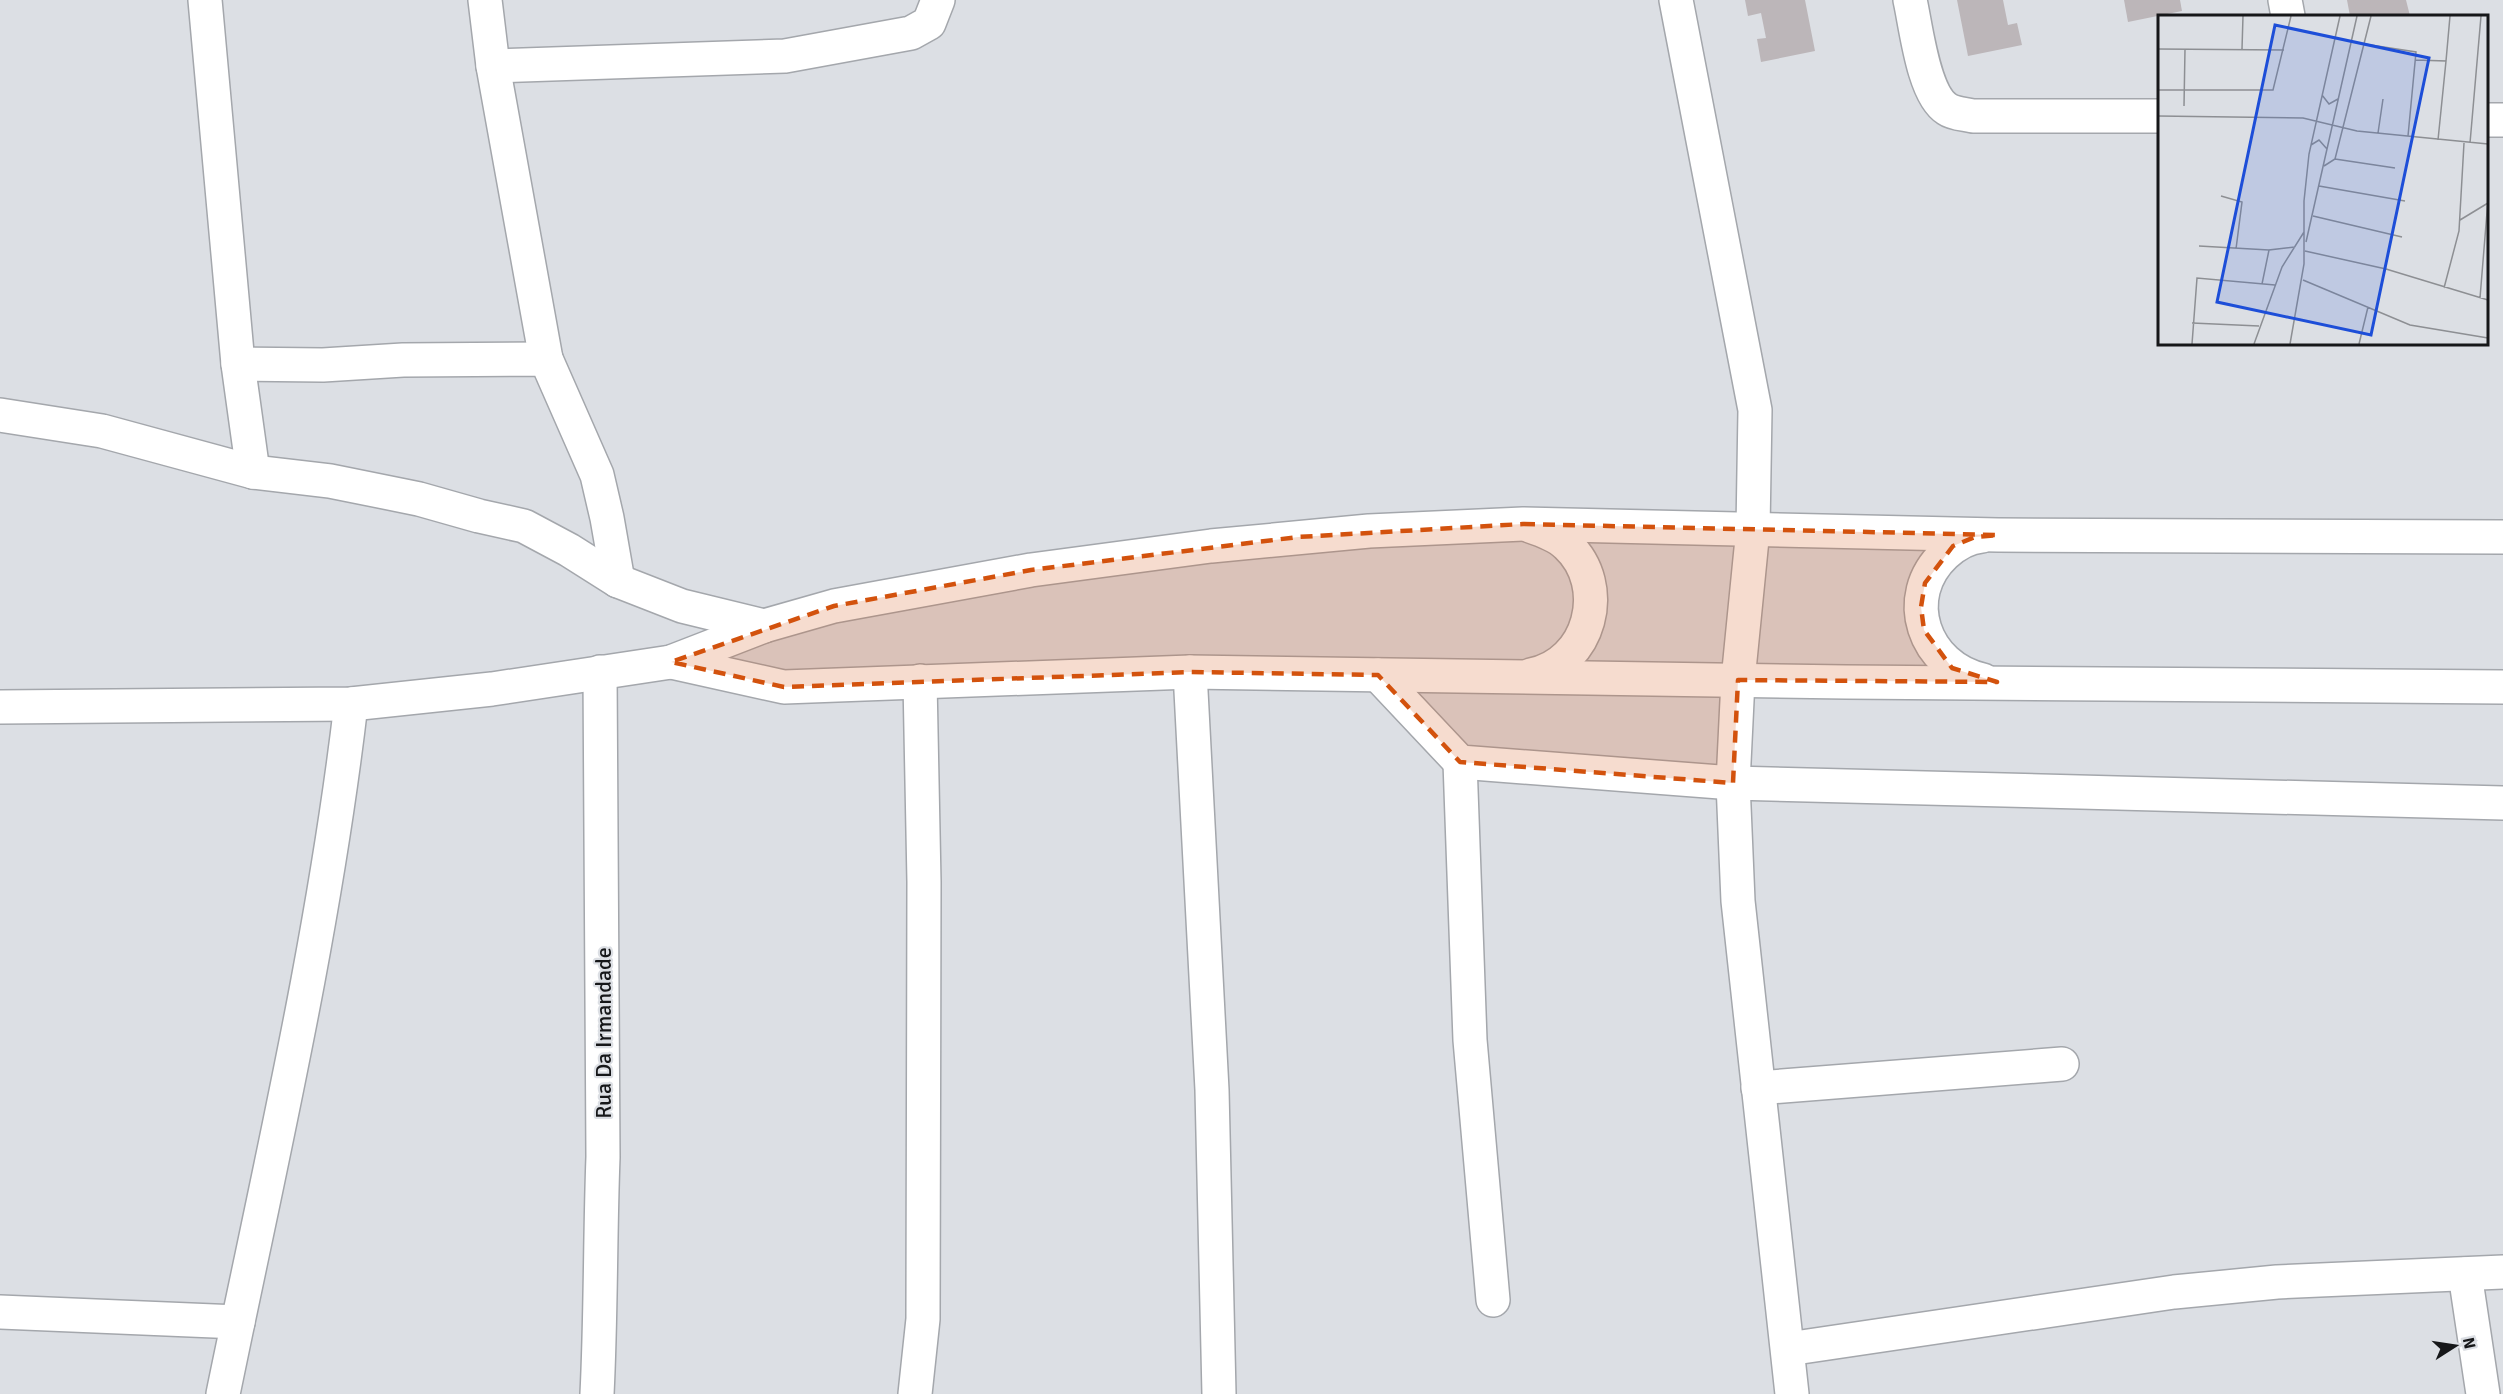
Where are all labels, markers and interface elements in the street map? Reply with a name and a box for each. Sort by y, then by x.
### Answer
inset map [2158,15,2488,345]
street label: Rua Da Irmandade [590,947,617,1119]
north arrow [2425,1316,2485,1376]
text: N [2458,1336,2480,1351]

